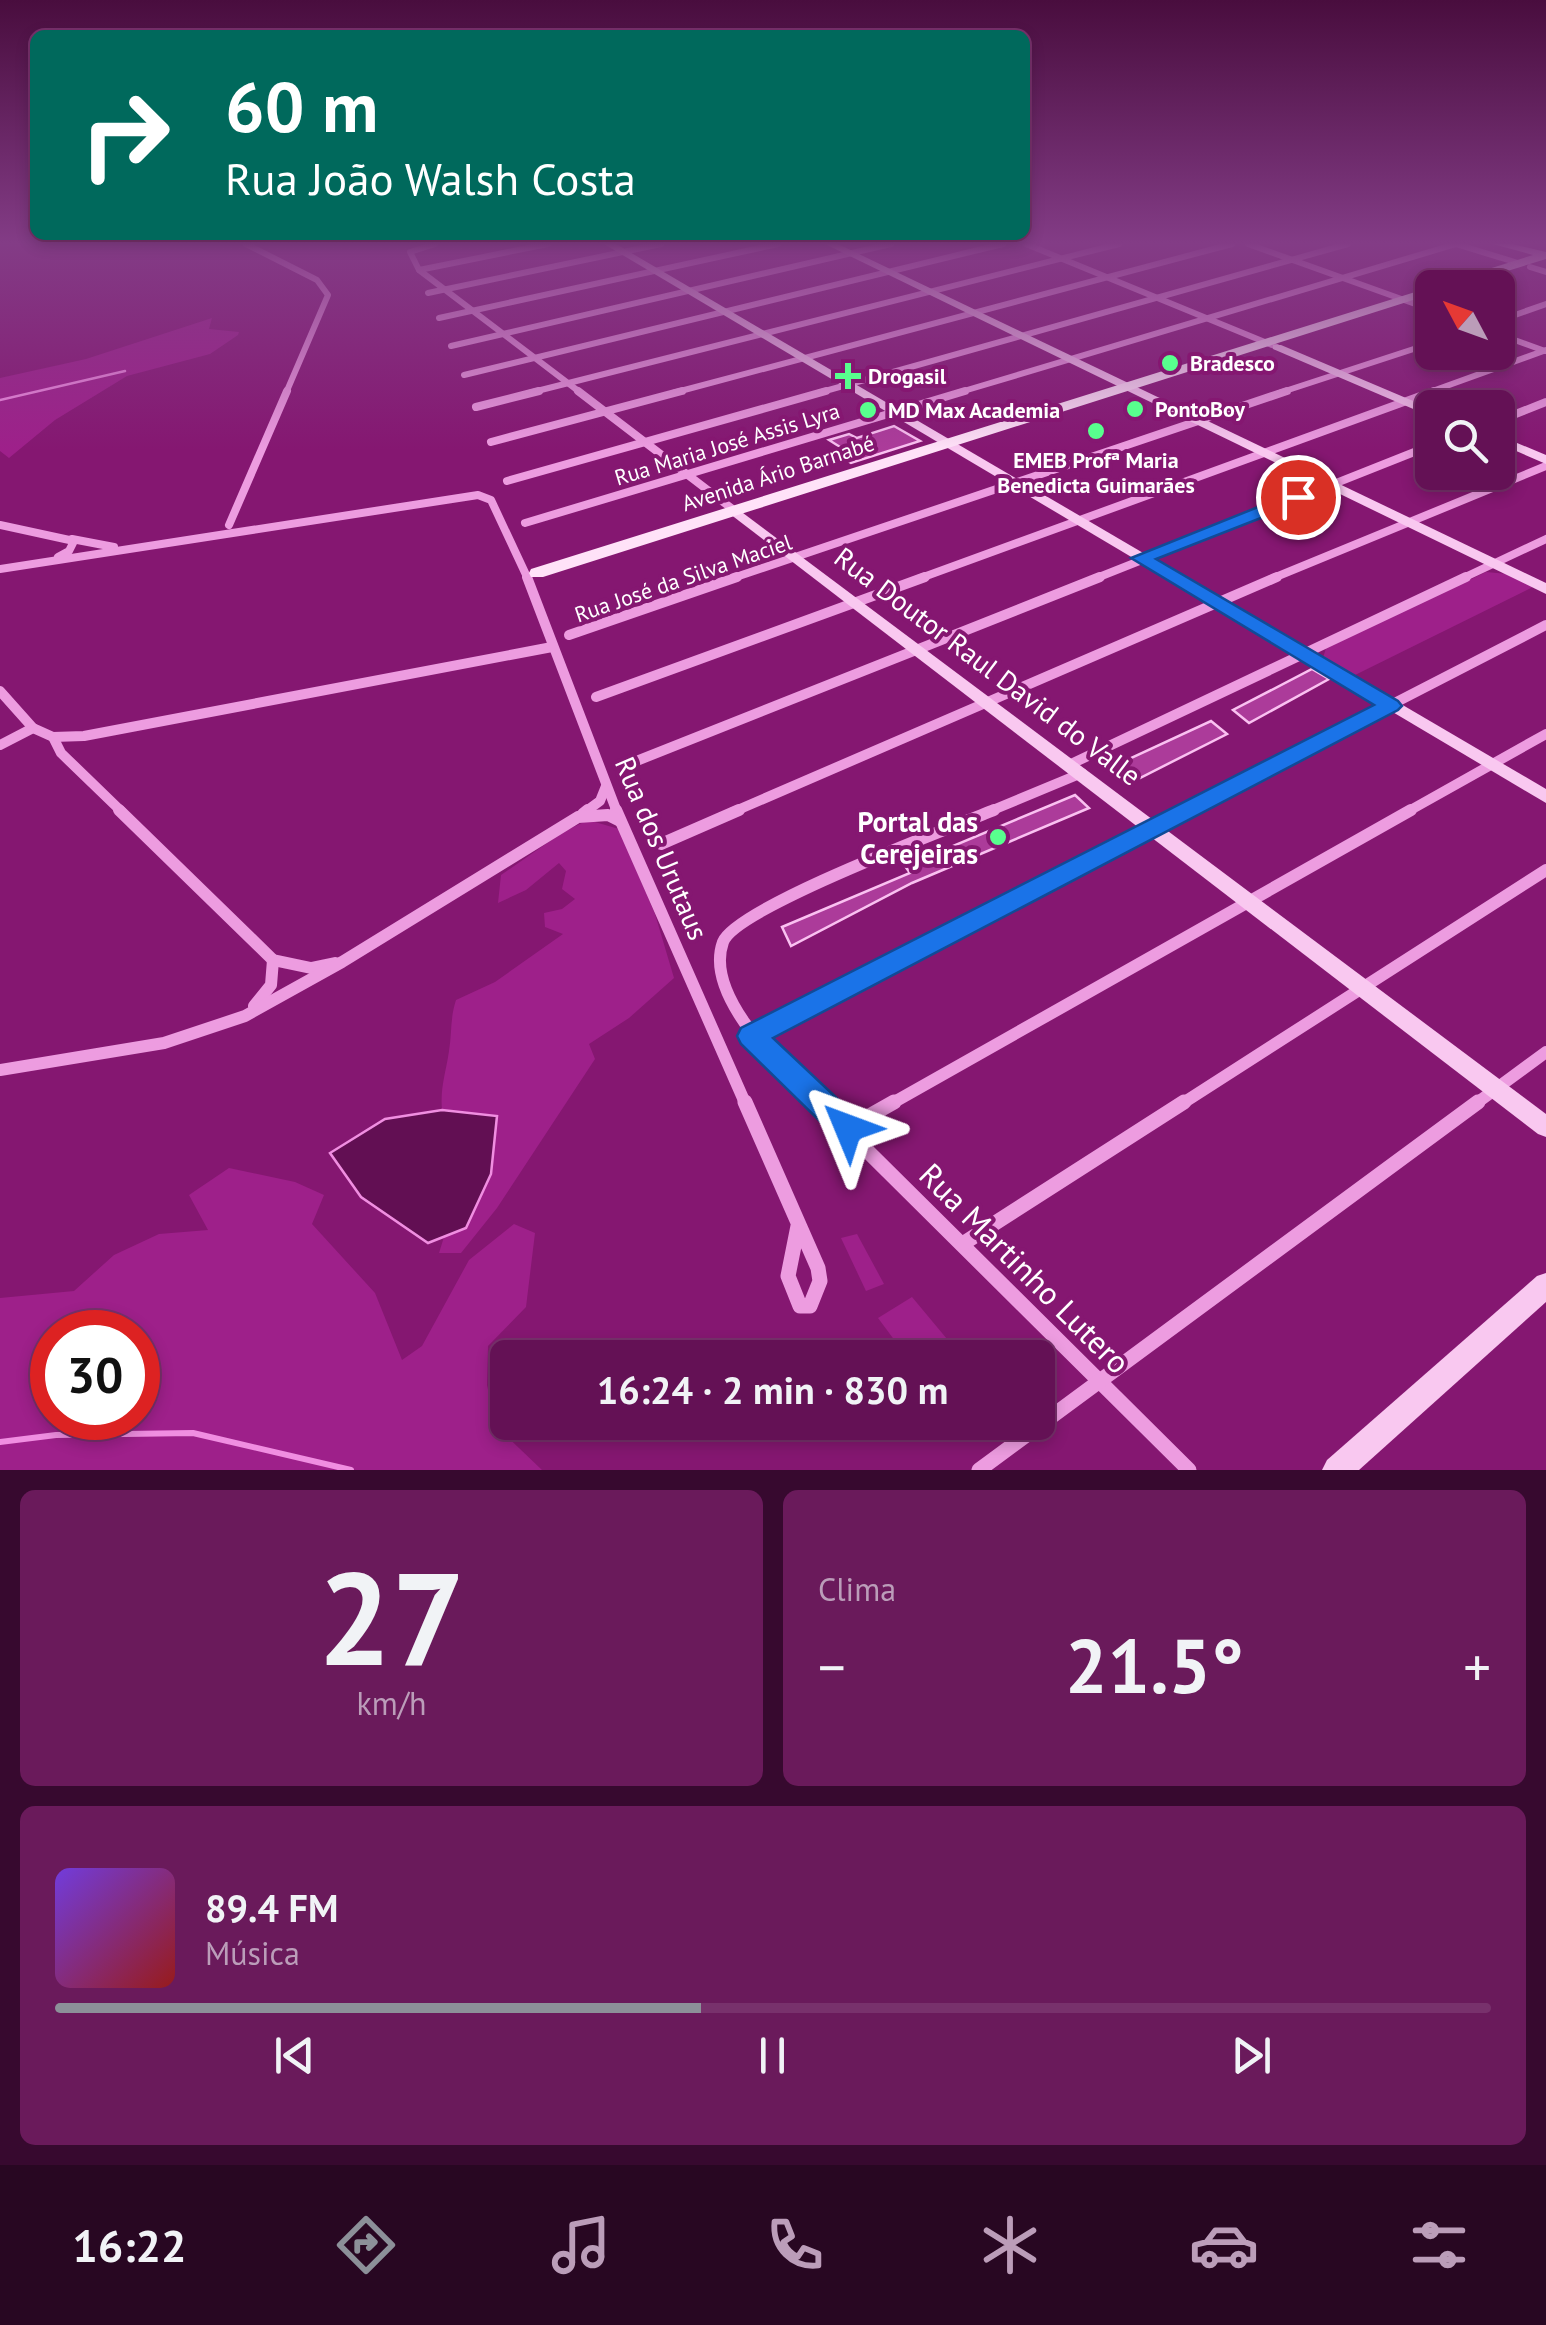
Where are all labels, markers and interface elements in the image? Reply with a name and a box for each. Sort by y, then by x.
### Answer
text: 60 m [225,61,378,151]
icon: right [60,70,190,200]
text: Rua João Walsh Costa [225,149,636,207]
north arrow [1415,270,1515,370]
map controls [1415,270,1515,490]
place label: Bradesco [1190,349,1275,377]
marker: Bradesco [1159,352,1181,374]
place label: Drogasil [868,362,947,390]
marker: Drogasil [837,365,859,387]
button: search [1415,390,1515,490]
place label: PontoBoy [1155,395,1246,423]
street label: Rua Maria José Assis Lyra [611,396,843,492]
place label: MD Max Academia [888,396,1060,424]
marker: PontoBoy [1124,398,1146,420]
marker: MD Max Academia [857,399,879,421]
marker: EMEB Profª Maria Benedicta Guimarães [1085,420,1107,442]
street label: Avenida Ário Barnabé [678,429,878,517]
place label: EMEB Profª Maria Benedicta Guimarães [997,446,1195,499]
pin [1256,455,1341,540]
icon: arrive [1271,470,1326,525]
street label: Rua José da Silva Maciel [571,528,796,628]
street label: Rua Doutor Raul David do Valle [827,538,1149,794]
street label: Rua dos Urutaus [607,751,717,945]
place label: Portal das Cerejeiras [858,803,978,872]
marker: Portal das Cerejeiras [987,826,1009,848]
position arrow [796,1076,900,1180]
street label: Rua Martinho Lutero [911,1154,1139,1382]
speed limit sign: 30 [30,1310,160,1440]
text: 16:24 · 2 min · 830 m [597,1365,948,1414]
text: 27 [318,1533,465,1701]
text: Clima [818,1568,896,1610]
text: 21.5° [1065,1617,1244,1714]
text: − [818,1631,846,1702]
text: + [1463,1631,1491,1702]
text: km/h [356,1682,427,1724]
text: 89.4 FM [205,1883,338,1932]
text: Música [205,1932,300,1974]
icon: previous [267,2028,322,2083]
icon: pause [745,2028,800,2083]
icon: next [1224,2028,1279,2083]
icon: directions [331,2210,401,2280]
icon: music [546,2210,616,2280]
icon: phone [760,2210,830,2280]
icon: climate [975,2210,1045,2280]
icon: car [1189,2210,1259,2280]
icon: filters [1404,2210,1474,2280]
text: 16:22 [72,2216,186,2274]

